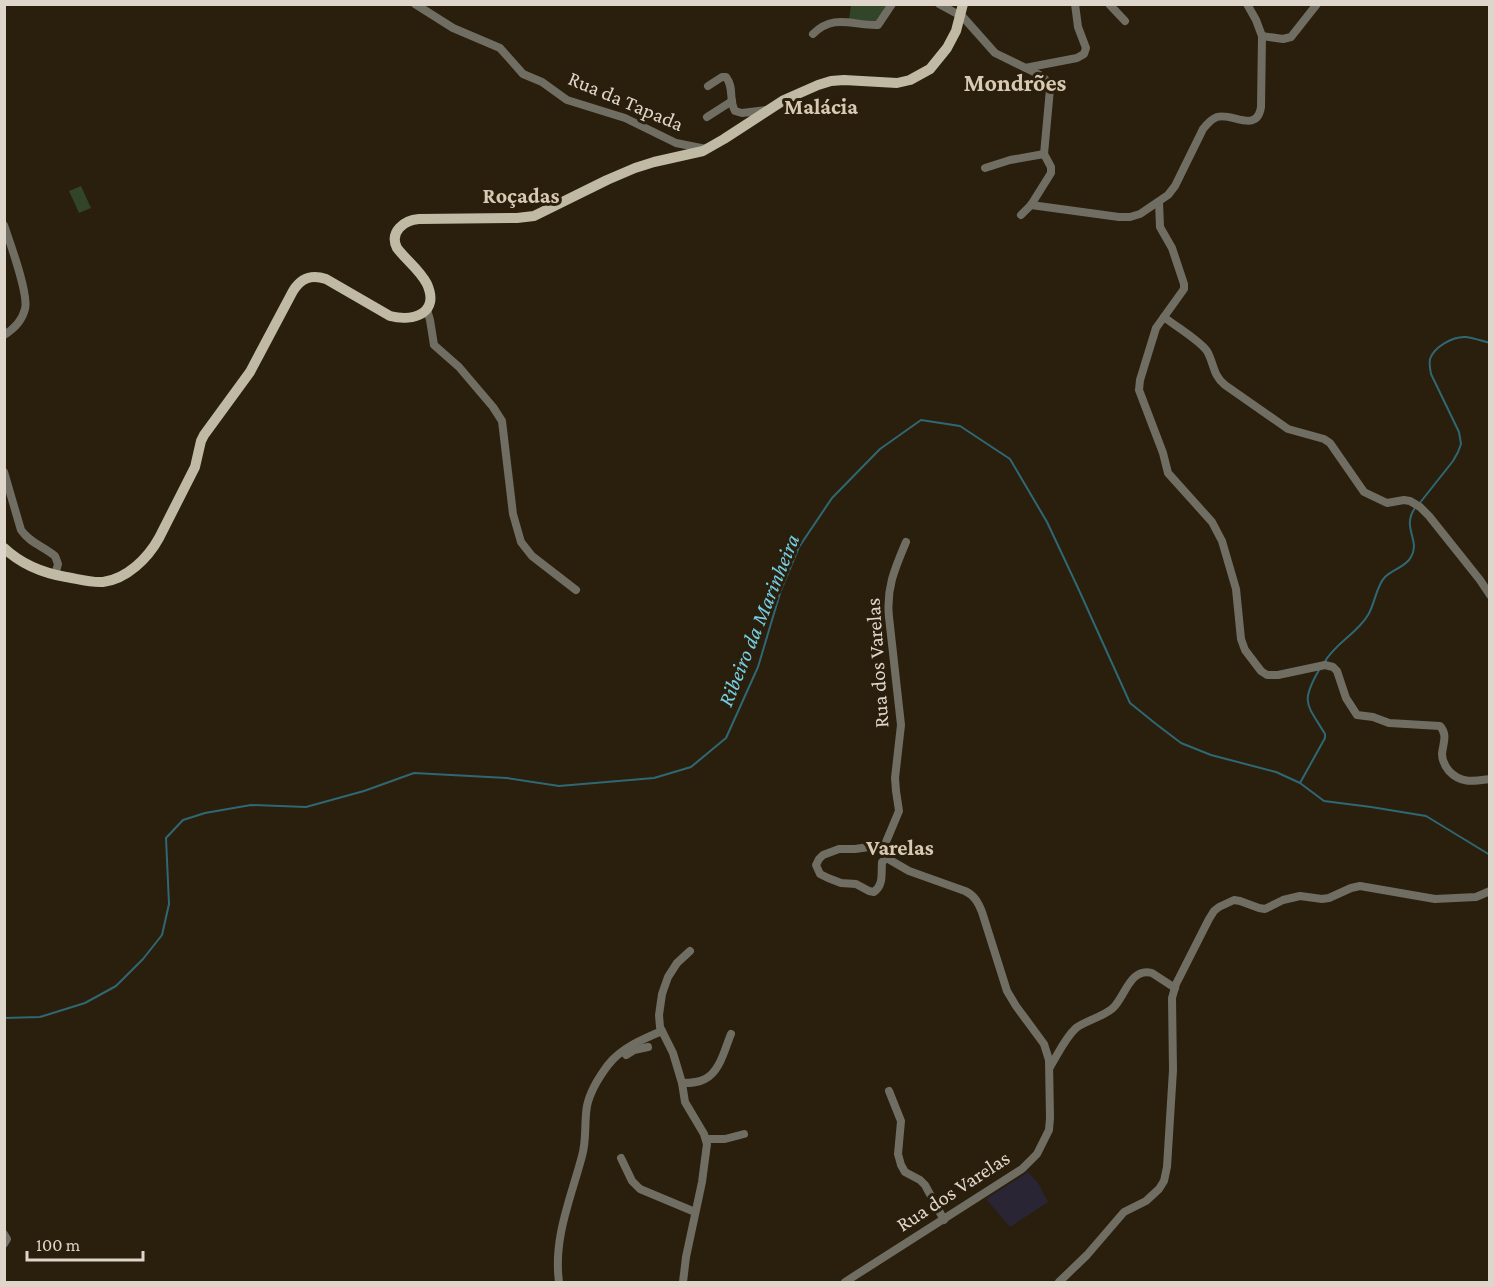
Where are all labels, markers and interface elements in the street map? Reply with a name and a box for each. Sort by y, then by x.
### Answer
street label: Rua da Tapada [565,66,687,136]
district label: Mondrões [964,69,1067,96]
district label: Malácia [784,94,858,119]
district label: Roçadas [483,183,559,208]
water label: Ribeiro da Marinheira [712,530,804,710]
street label: Rua dos Varelas [860,597,894,729]
district label: Varelas [865,835,934,860]
street label: Rua dos Varelas [892,1145,1014,1237]
scale bar [27,1224,142,1262]
text: 100 m [36,1235,81,1255]

